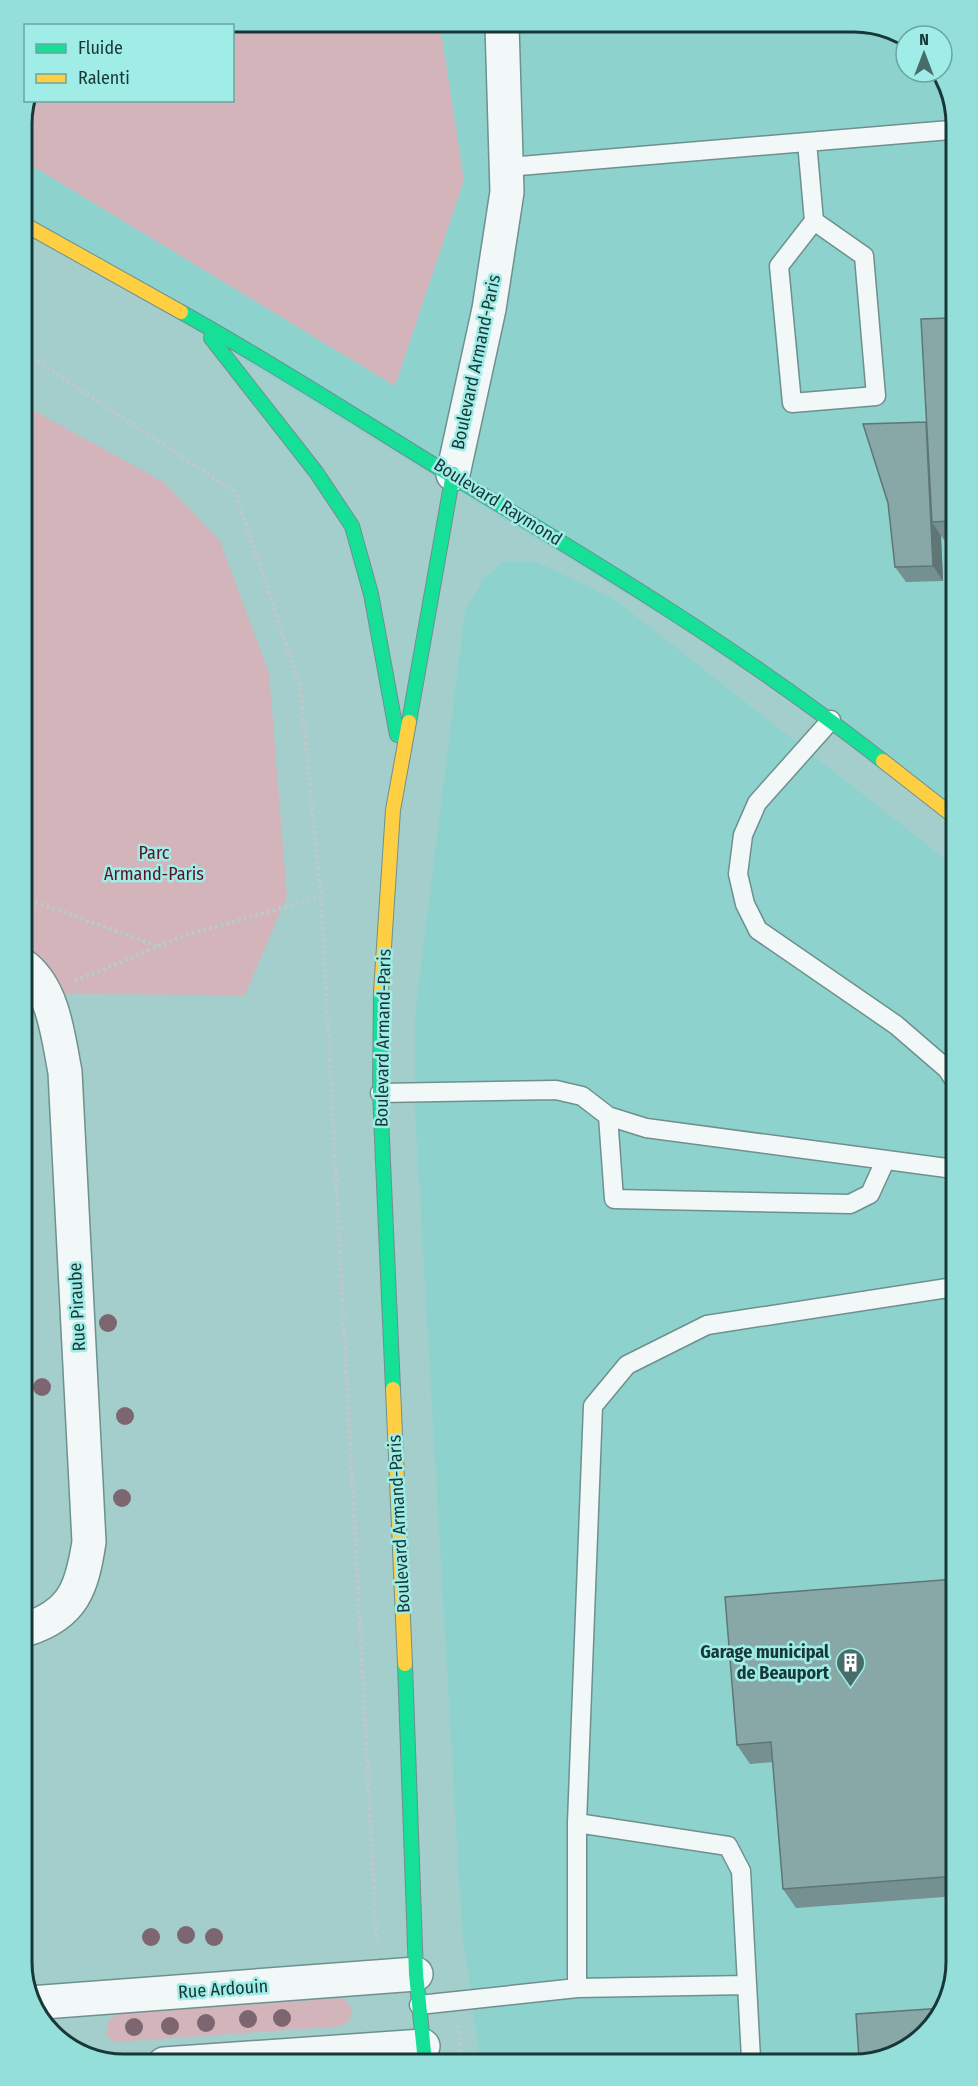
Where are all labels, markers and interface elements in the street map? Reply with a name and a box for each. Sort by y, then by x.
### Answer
legend [24,24,234,102]
north arrow [894,24,954,84]
text: N [919,30,929,49]
text: Fluide [78,37,123,59]
text: Ralenti [78,67,130,89]
street label: Boulevard Armand-Paris [447,272,505,452]
street label: Boulevard Raymond [430,454,566,550]
park label: Parc Armand-Paris [104,842,204,885]
street label: Boulevard Armand-Paris [370,948,396,1127]
street label: Rue Piraube [64,1262,90,1352]
street label: Boulevard Armand-Paris [383,1434,415,1614]
place label: Garage municipal de Beauport [700,1641,830,1684]
building icon: Garage municipal de Beauport [834,1646,866,1688]
street label: Rue Ardouin [177,1975,269,2003]

